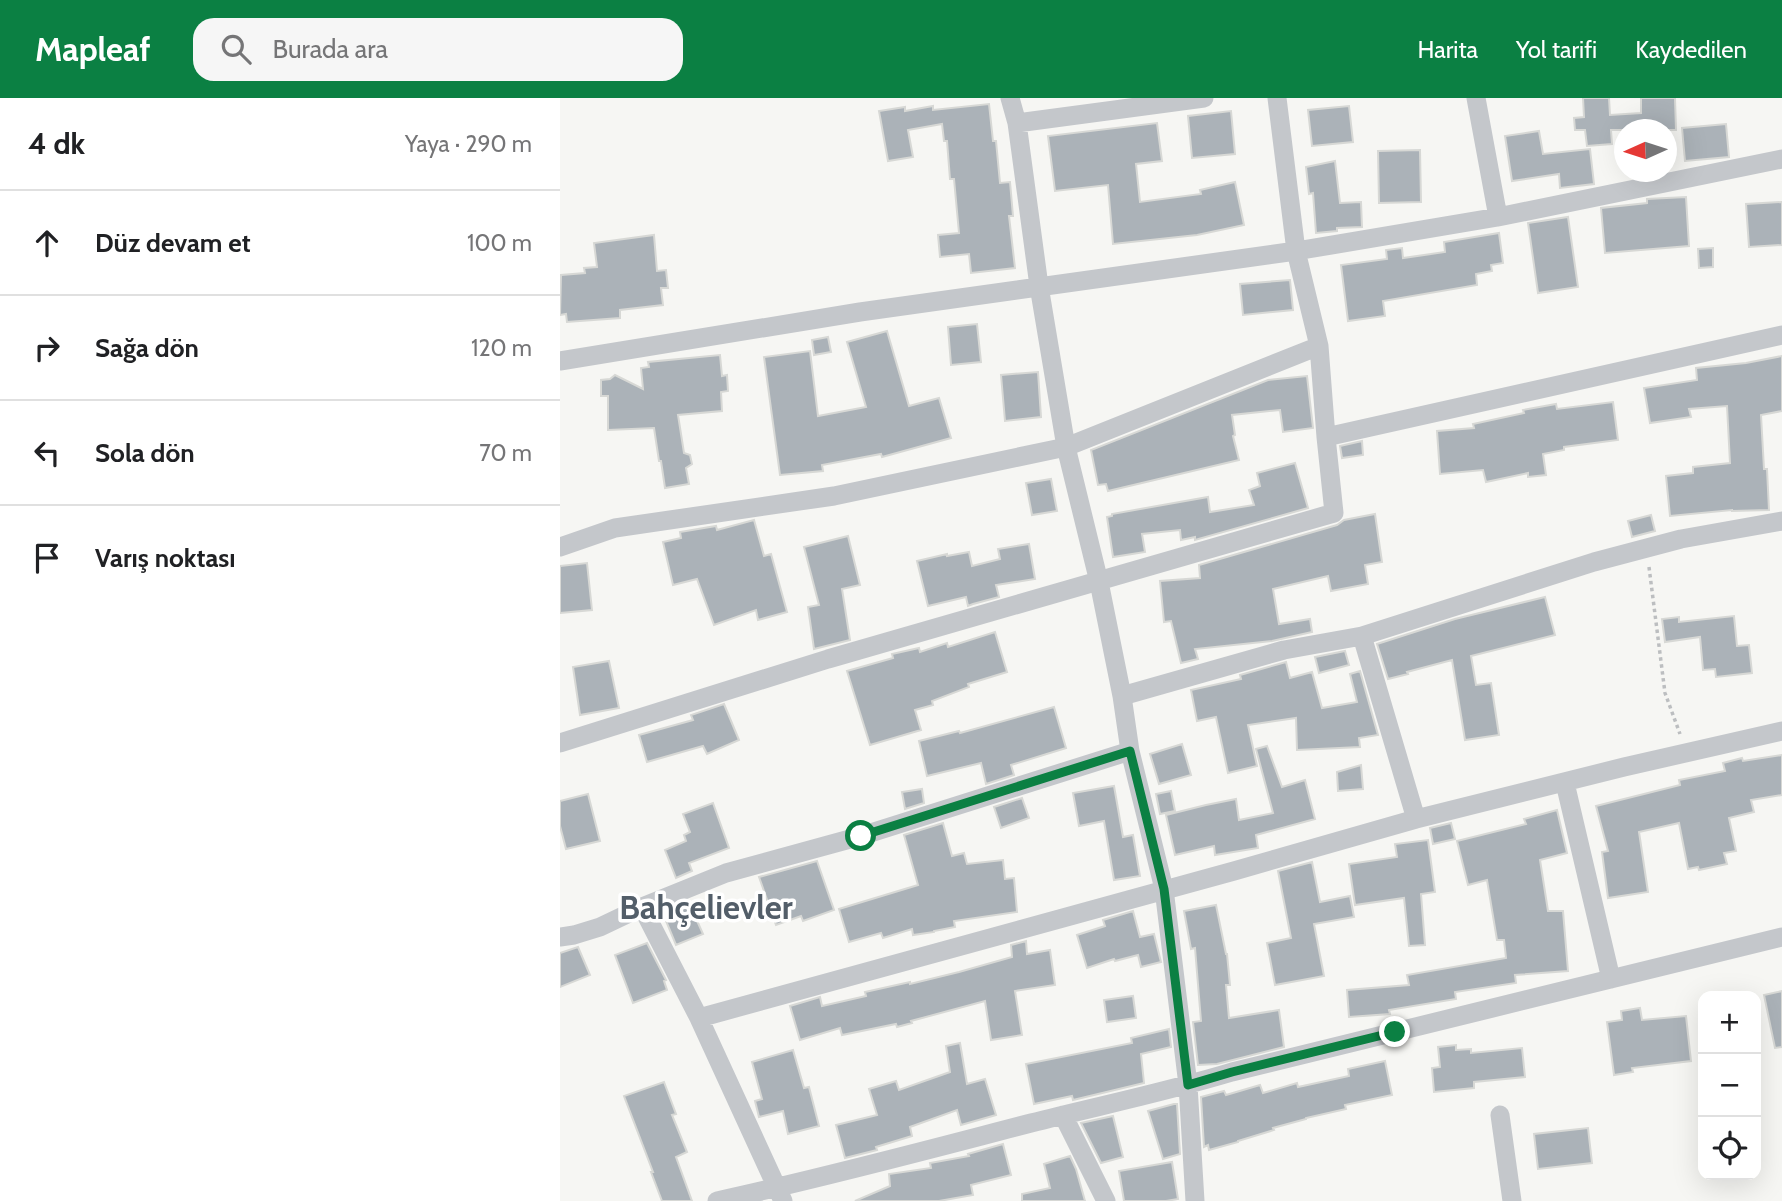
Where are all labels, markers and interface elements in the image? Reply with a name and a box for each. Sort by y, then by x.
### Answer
search box [193,18,683,81]
text: Mapleaf [35,29,151,69]
icon: search [217,30,255,68]
text: Burada ara [273,33,388,65]
text: Harita [1418,35,1478,64]
text: Yol tarifi [1516,35,1597,64]
text: Kaydedilen [1635,35,1747,64]
north arrow [1614,119,1677,182]
text: 4 dk [28,125,85,162]
text: Yaya · 290 m [405,130,532,158]
icon: ahead [28,224,66,262]
text: Düz devam et [95,227,251,259]
text: 100 m [467,229,532,257]
icon: right [28,329,66,367]
text: Sağa dön [95,332,199,364]
text: 120 m [471,334,532,362]
icon: left [28,434,66,472]
text: Sola dön [95,437,195,469]
text: 70 m [479,439,532,467]
icon: arrive [28,539,66,577]
text: Varış noktası [95,542,236,574]
route start [845,820,876,851]
district label: Bahçelievler [619,887,793,927]
map controls [1698,991,1761,1180]
button: + [1698,991,1761,1054]
route end [1379,1016,1410,1047]
button: − [1698,1054,1761,1117]
button: locate [1698,1117,1761,1180]

